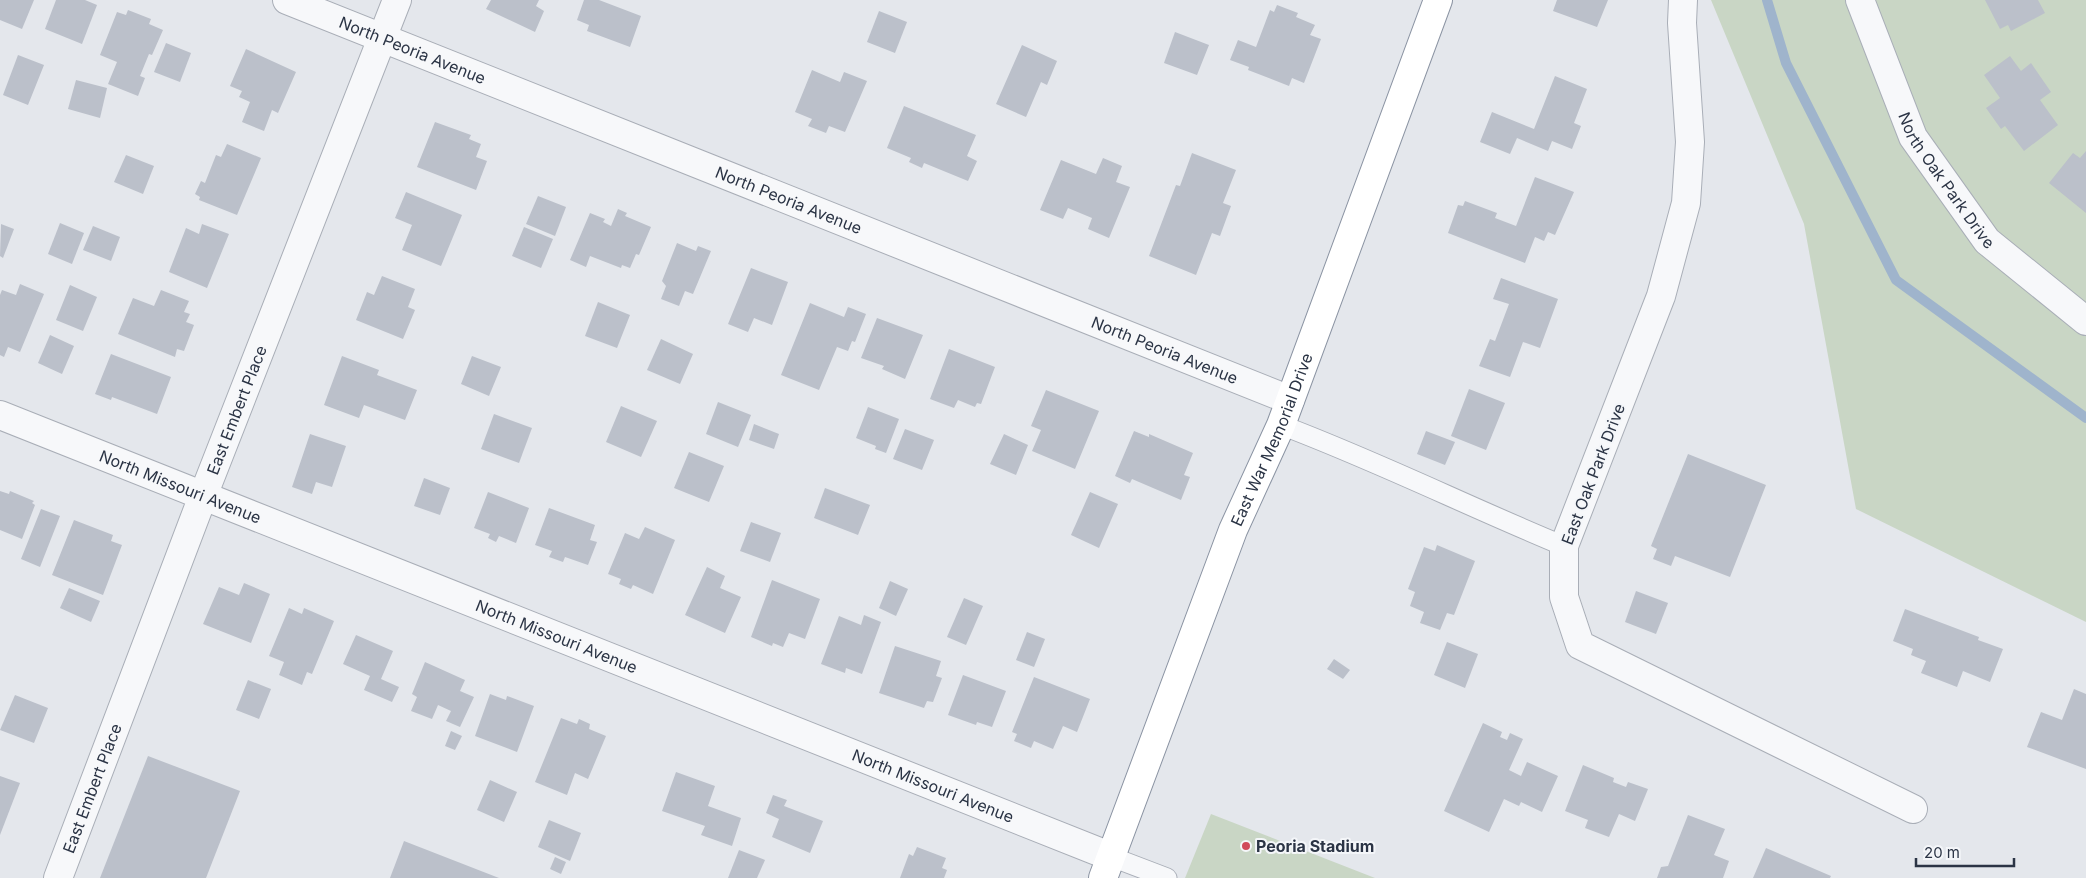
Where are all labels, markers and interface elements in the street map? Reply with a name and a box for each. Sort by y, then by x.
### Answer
street label: North Peoria Avenue [336,12,489,88]
street label: North Oak Park Drive [1894,109,1998,253]
street label: North Peoria Avenue [712,162,865,238]
street label: North Peoria Avenue [1089,312,1241,388]
street label: East Embert Place [202,342,271,477]
street label: East War Memorial Drive [1226,350,1317,529]
street label: East Oak Park Drive [1557,401,1629,547]
street label: North Missouri Avenue [97,446,264,528]
street label: North Missouri Avenue [473,595,640,677]
street label: East Embert Place [58,721,126,856]
street label: North Missouri Avenue [849,745,1017,827]
place label: Peoria Stadium [1256,836,1374,856]
scale bar [1916,836,2014,868]
marker: Peoria Stadium [1240,840,1252,852]
text: 20 m [1924,843,1960,862]

